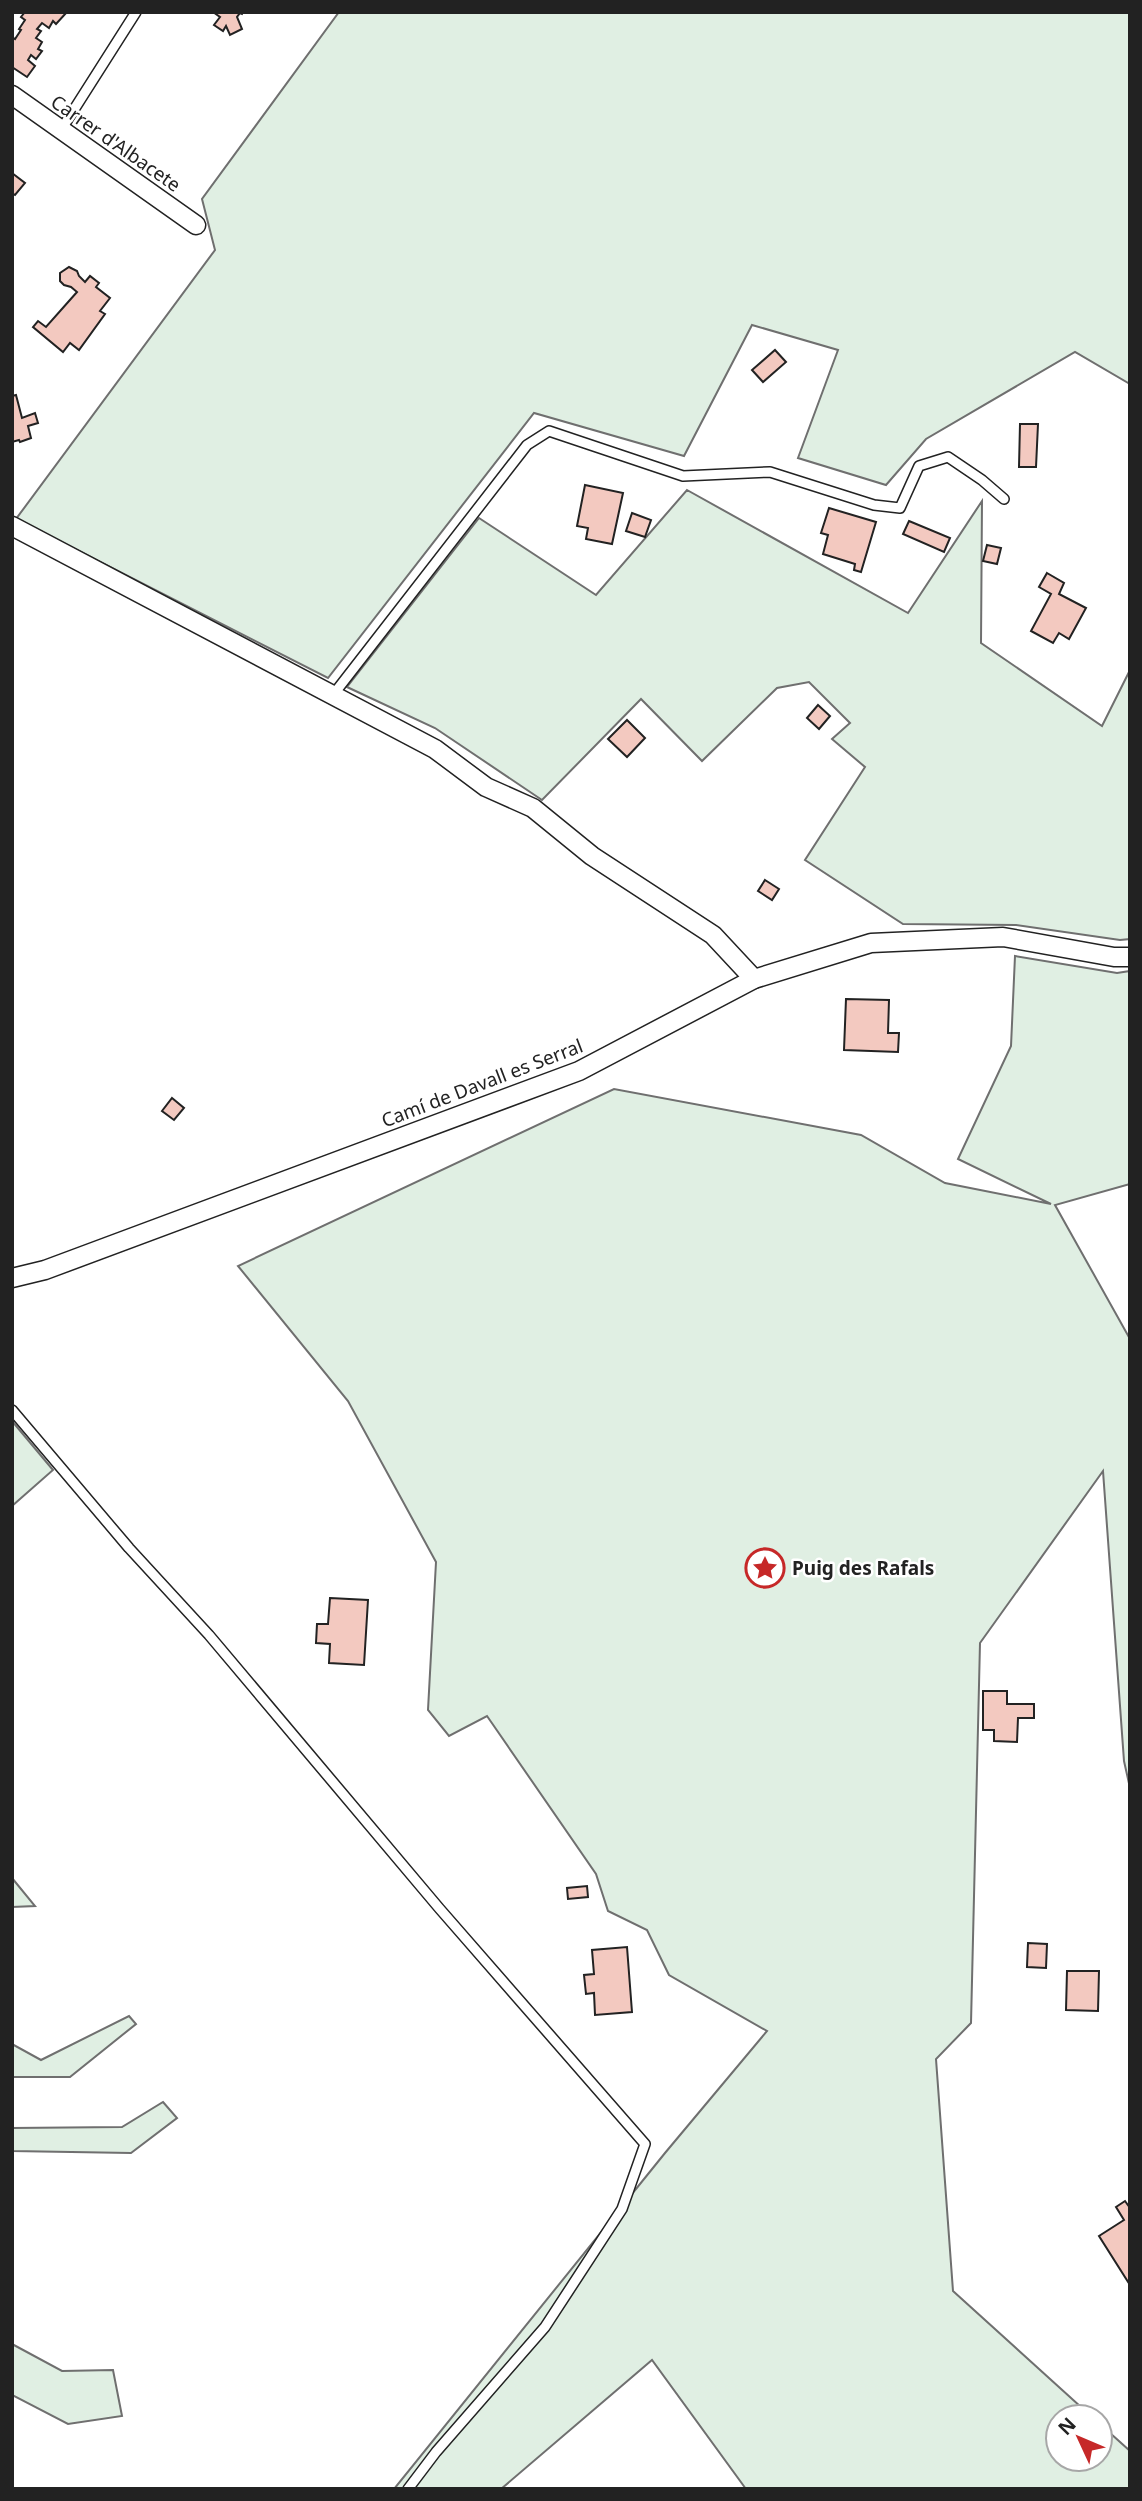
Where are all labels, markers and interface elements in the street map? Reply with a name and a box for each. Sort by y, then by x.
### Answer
street label: Carrer d'Albacete [46,88,186,198]
street label: Camí de Davall es Serral [377,1033,587,1133]
place icon: Puig des Rafals [744,1547,786,1589]
place label: Puig des Rafals [792,1555,934,1581]
north arrow [1044,2403,1114,2473]
text: N [1052,2412,1081,2441]

